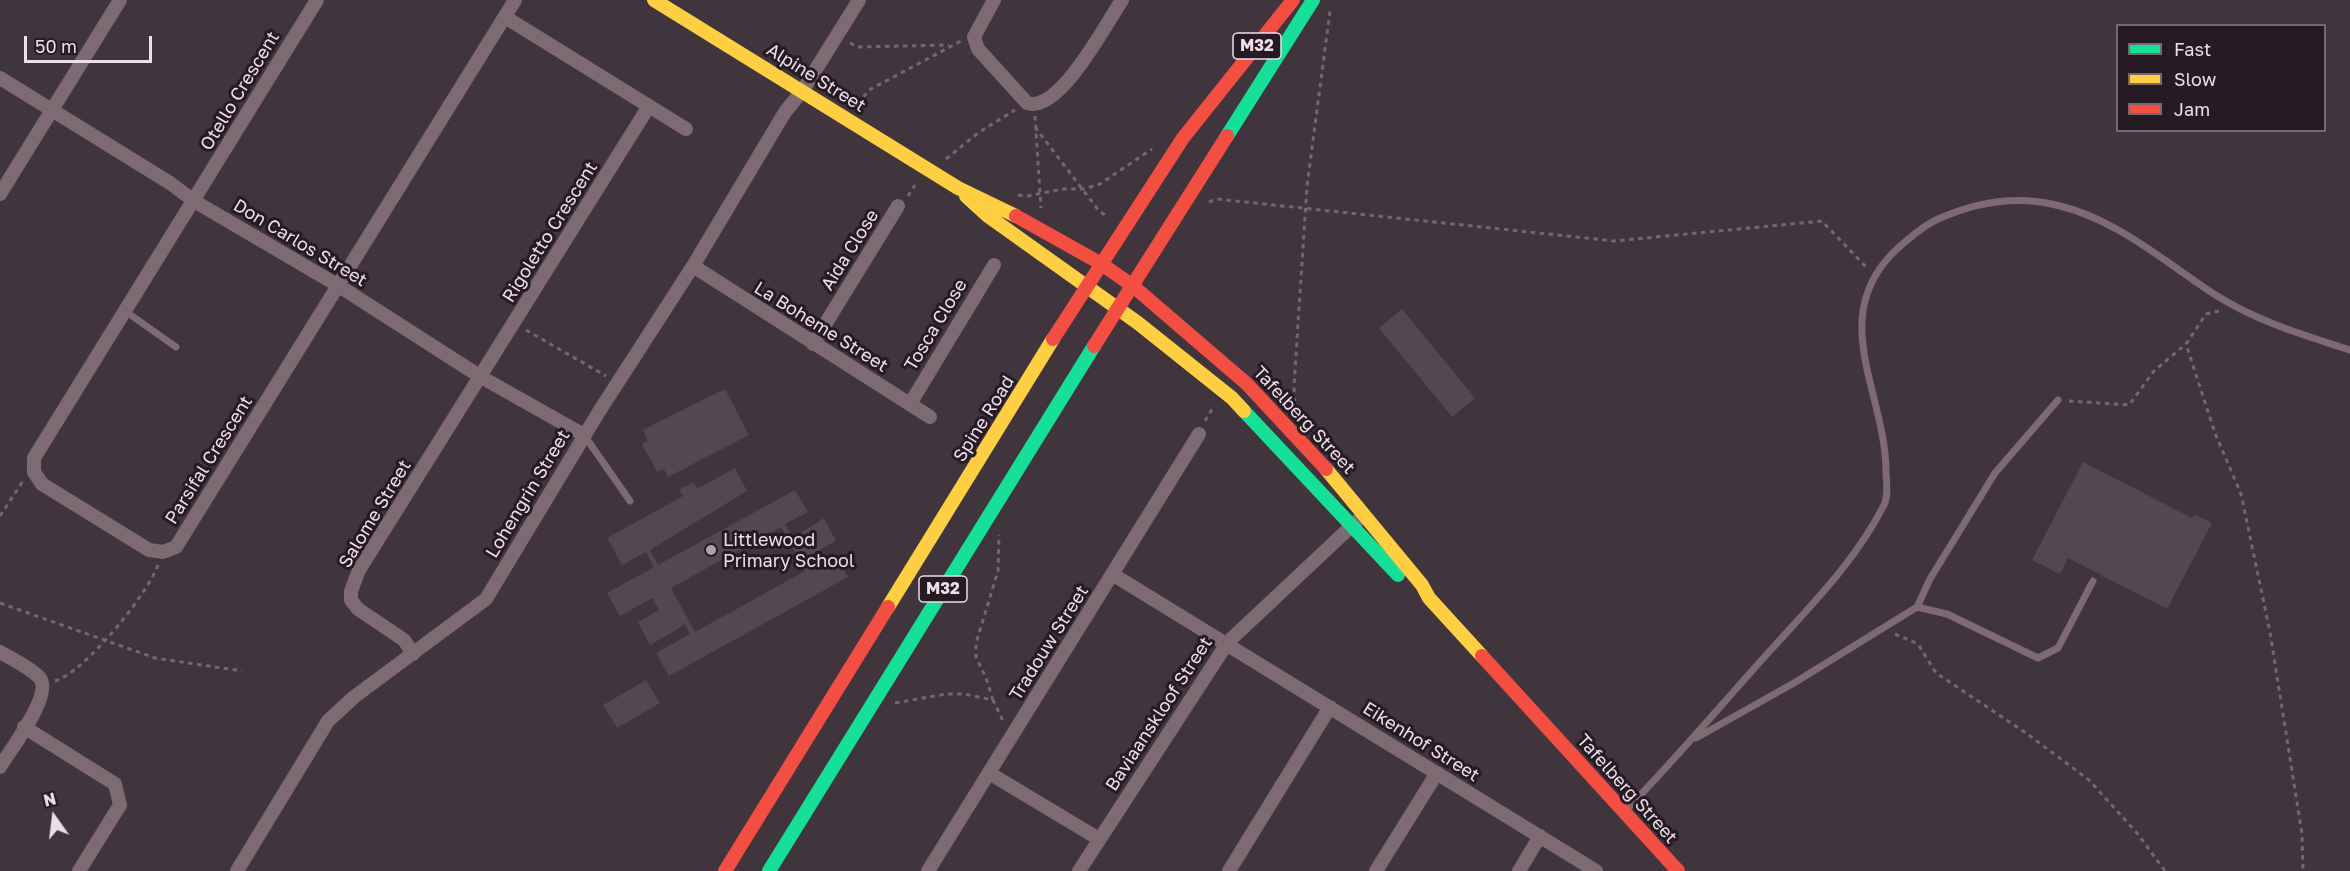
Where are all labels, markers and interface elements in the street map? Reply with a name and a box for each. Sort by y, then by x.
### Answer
scale bar [27,24,154,62]
legend [2116,24,2326,132]
street label: Otello Crescent [196,28,284,154]
road number: M32 [1233,33,1281,59]
text: 50 m [35,35,77,57]
text: Fast [2174,38,2211,60]
street label: Alpine Street [763,39,869,117]
text: Slow [2174,68,2216,90]
text: Jam [2174,98,2210,120]
street label: Rigoletto Crescent [498,158,602,306]
street label: Don Carlos Street [229,195,371,291]
street label: Aida Close [817,206,883,294]
street label: Tosca Close [900,275,972,375]
street label: La Boheme Street [750,277,892,377]
street label: Tafelberg Street [1249,362,1359,478]
street label: Spine Road [949,372,1019,466]
street label: Parsifal Crescent [161,392,257,528]
street label: Lohengrin Street [481,426,575,562]
street label: Salome Street [334,456,416,572]
place label: Littlewood Primary School [723,529,855,572]
marker: Littlewood Primary School [704,543,718,557]
road number: M32 [919,576,967,602]
street label: Tradouw Street [1005,581,1093,705]
street label: Baviaanskloof Street [1101,633,1217,795]
street label: Eikenhof Street [1359,698,1483,786]
street label: Tafelberg Street [1572,730,1682,848]
north arrow [24,787,84,847]
text: N [41,788,58,811]

